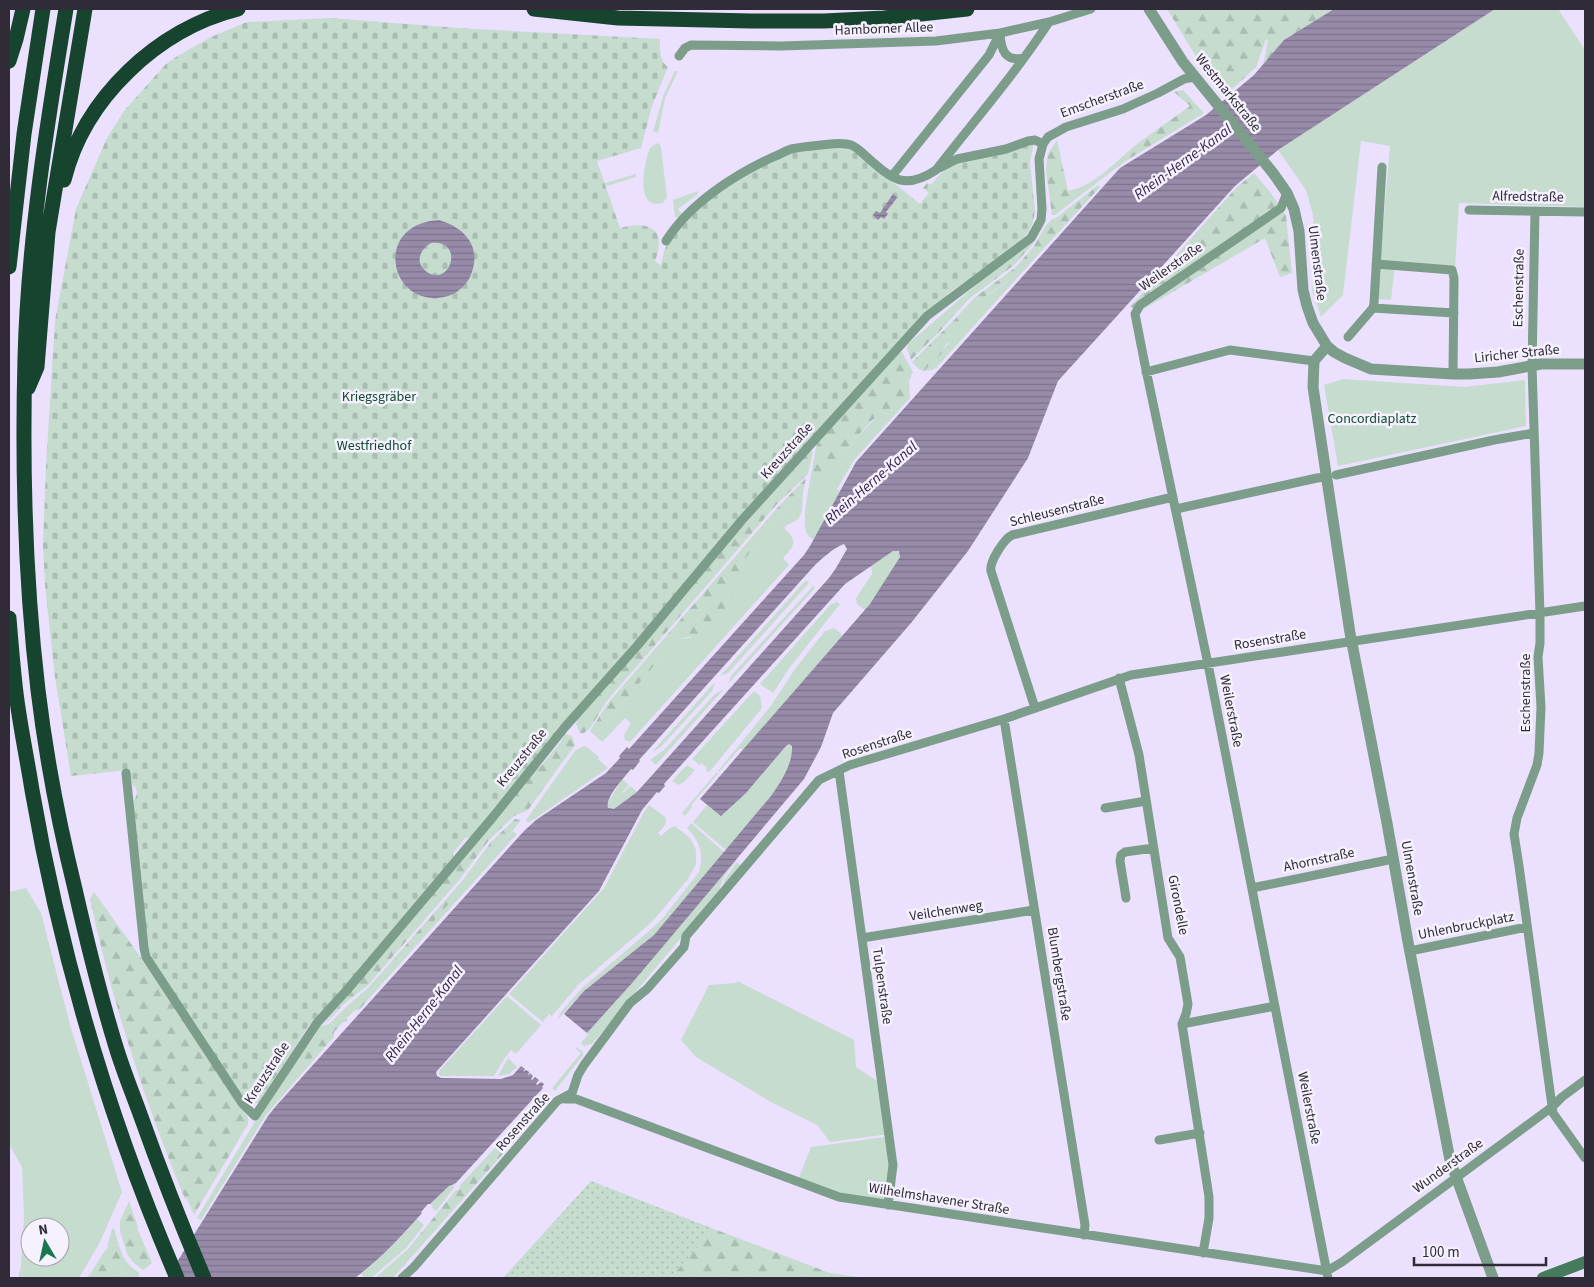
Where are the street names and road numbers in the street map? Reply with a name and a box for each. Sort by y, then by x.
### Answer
street label: Hamborner Allee [834,17,934,41]
street label: Westmarkstraße [1190,50,1266,136]
street label: Emscherstraße [1057,75,1147,123]
street label: Alfredstraße [1492,186,1564,208]
street label: Ulmenstraße [1302,224,1332,302]
street label: Weilerstraße [1135,238,1207,296]
street label: Eschenstraße [1508,248,1530,328]
street label: Liricher Straße [1473,340,1561,368]
street label: Kreuzstraße [756,418,818,484]
street label: Schleusenstraße [1008,490,1107,532]
street label: Rosenstraße [1233,624,1308,656]
street label: Eschenstraße [1516,654,1536,732]
street label: Weilerstraße [1214,673,1248,749]
street label: Rosenstraße [839,723,915,765]
street label: Kreuzstraße [492,724,552,792]
street label: Ulmenstraße [1396,839,1428,917]
street label: Ahornstraße [1282,843,1356,877]
street label: Girondelle [1162,873,1194,937]
street label: Veilchenweg [908,895,984,927]
street label: Uhlenbruckplatz [1416,907,1516,945]
street label: Blumbergstraße [1042,926,1076,1022]
street label: Tulpenstraße [867,946,897,1026]
street label: Kreuzstraße [239,1038,295,1108]
street label: Weilerstraße [1292,1070,1326,1146]
street label: Rosenstraße [491,1088,555,1156]
street label: Wunderstraße [1409,1134,1487,1198]
street label: Wilhelmshavener Straße [867,1178,1011,1220]

